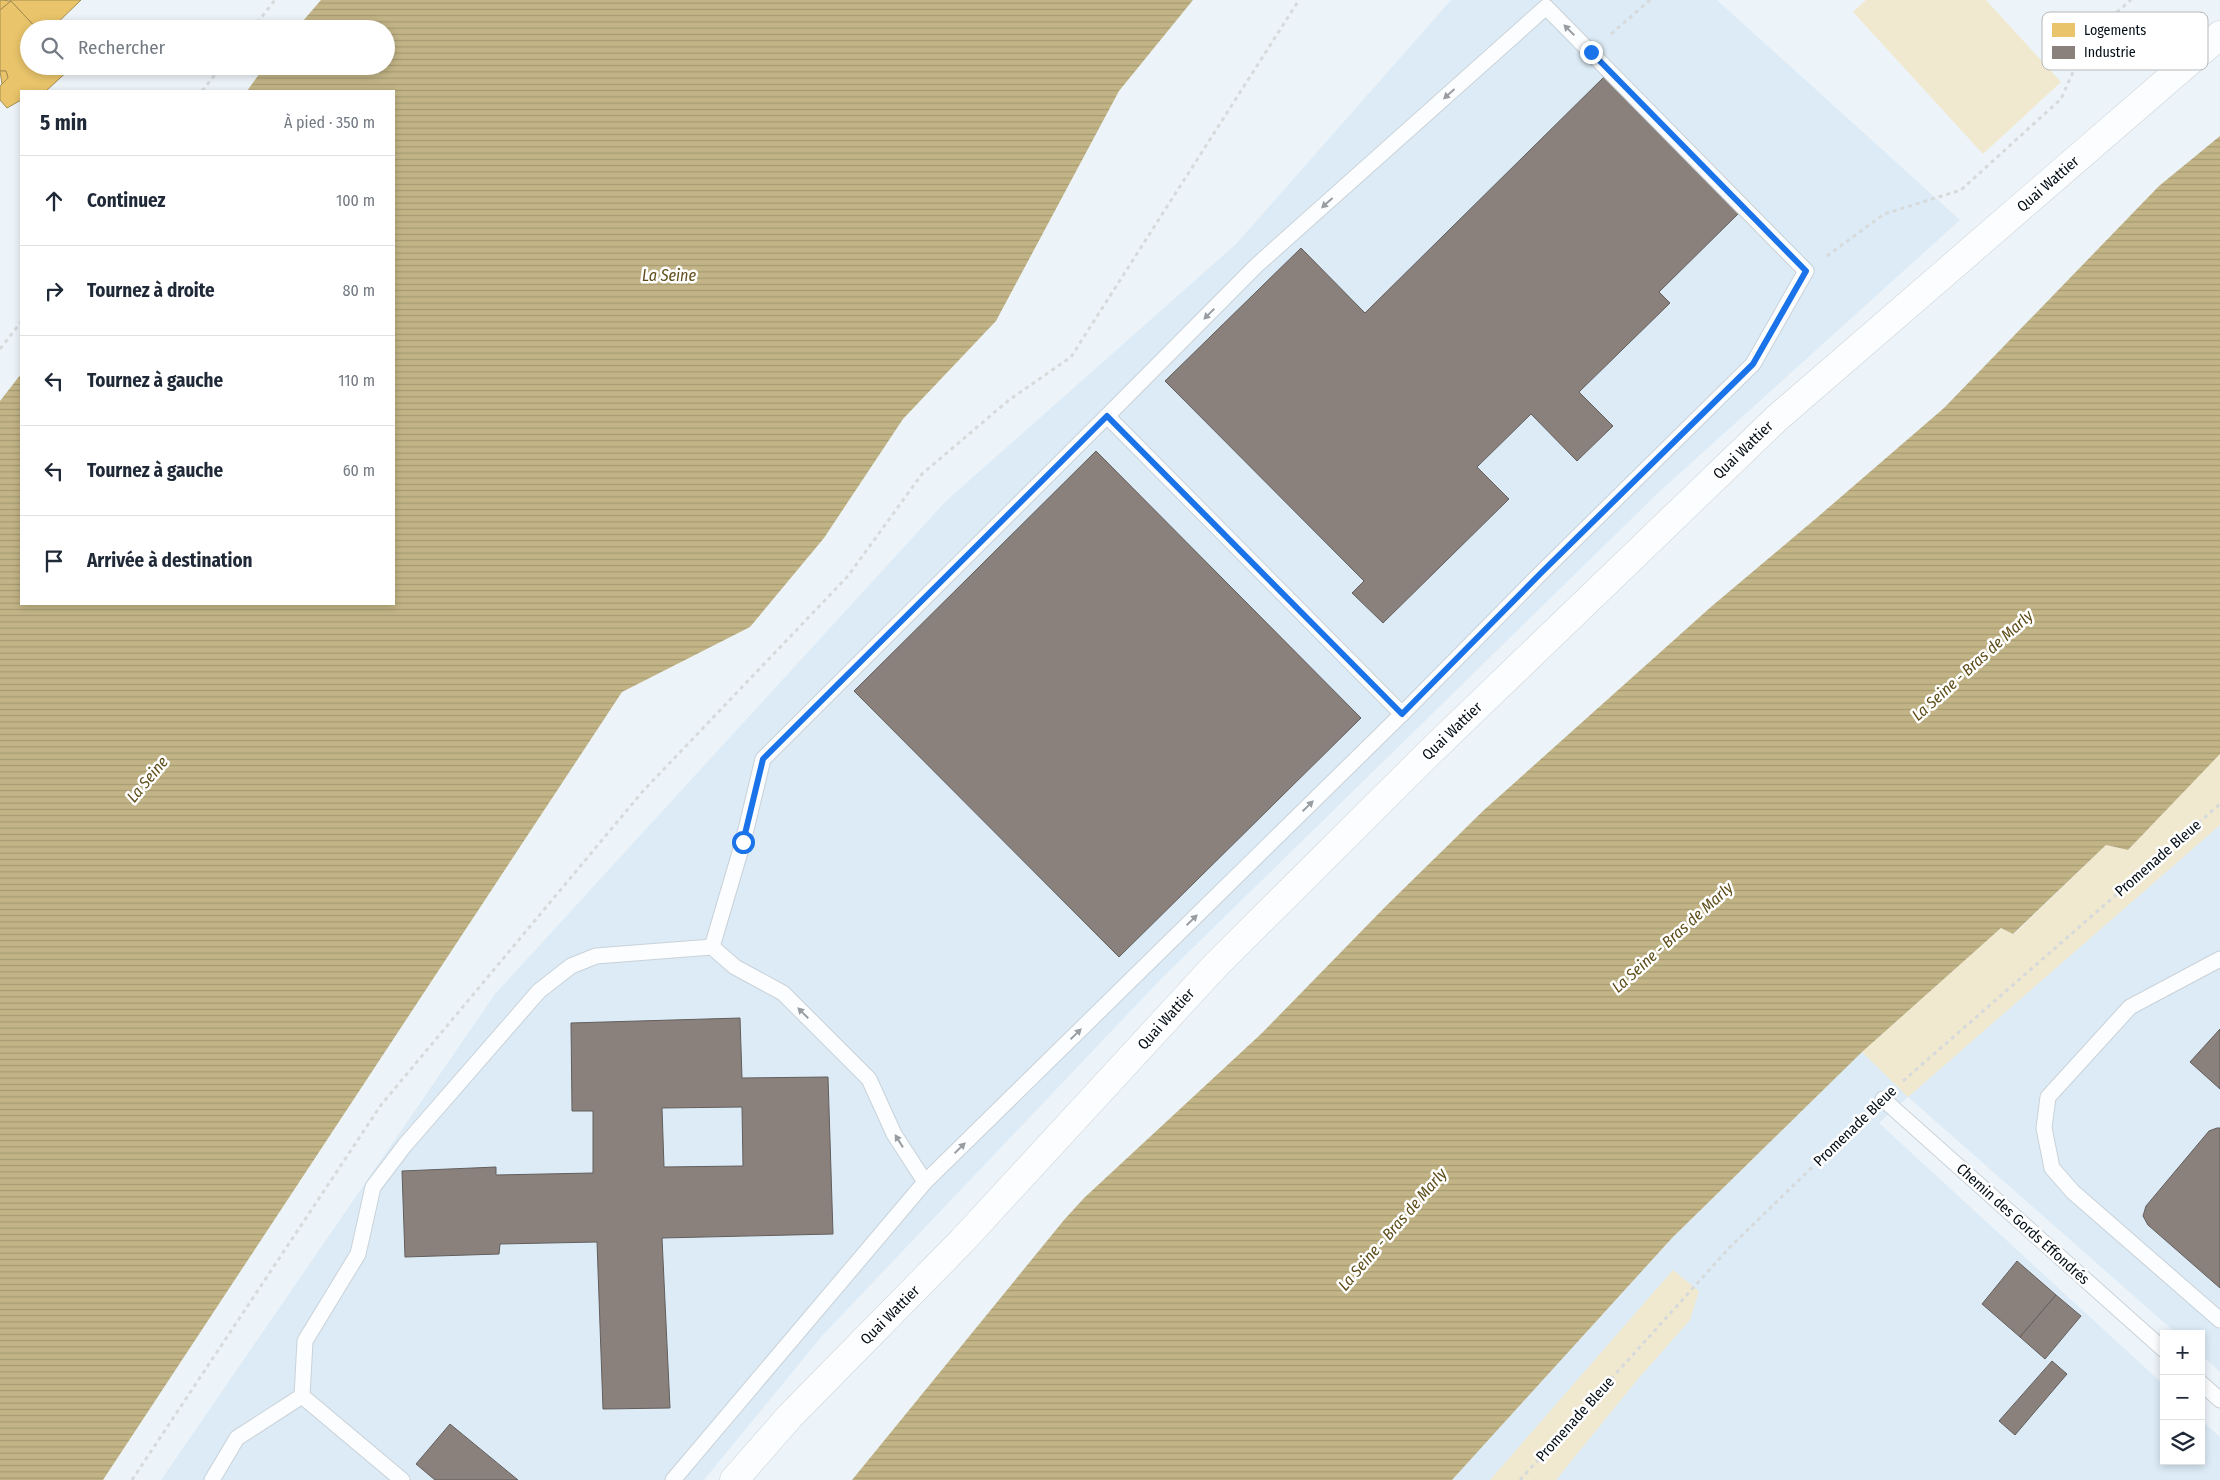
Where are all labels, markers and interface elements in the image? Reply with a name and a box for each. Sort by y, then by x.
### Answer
legend [2042,12,2208,70]
search box [20,20,395,75]
text: Logements [2084,22,2146,39]
one-way arrow [1563,24,1575,36]
icon: search [38,34,66,62]
text: Rechercher [78,36,165,59]
route end [1580,41,1603,64]
text: Industrie [2084,44,2136,61]
one-way arrow [1442,89,1455,100]
text: 5 min [40,110,87,136]
text: À pied · 350 m [284,113,375,132]
street label: Quai Wattier [2013,152,2083,216]
icon: ahead [40,187,68,215]
text: Continuez [87,189,166,212]
text: 100 m [336,191,375,210]
one-way arrow [1322,197,1334,209]
water label: La Seine [642,266,696,285]
icon: right [40,277,68,305]
text: Tournez à droite [87,279,215,302]
text: 80 m [343,281,375,300]
one-way arrow [1203,308,1215,320]
icon: left [40,367,68,395]
text: Tournez à gauche [87,369,223,392]
text: 110 m [338,371,375,390]
street label: Quai Wattier [1709,416,1777,483]
icon: left [40,457,68,485]
text: Tournez à gauche [87,459,223,482]
text: 60 m [343,461,375,480]
icon: arrive [40,547,68,575]
text: Arrivée à destination [87,549,253,572]
water label: La Seine - Bras de Marly [1908,606,2037,725]
street label: Quai Wattier [1418,697,1486,764]
water label: La Seine [123,752,172,806]
one-way arrow [1302,800,1314,812]
street label: Promenade Bleue [2111,816,2205,900]
route start [732,831,755,854]
water label: La Seine - Bras de Marly [1608,878,1737,997]
one-way arrow [1186,914,1198,926]
street label: Quai Wattier [1134,984,1199,1053]
one-way arrow [797,1007,809,1019]
one-way arrow [1070,1028,1082,1040]
street label: Promenade Bleue [1810,1082,1900,1170]
one-way arrow [894,1134,904,1148]
one-way arrow [954,1142,966,1154]
street label: Chemin des Gords Effondrés [1953,1160,2093,1288]
water label: La Seine - Bras de Marly [1334,1164,1451,1294]
street label: Quai Wattier [857,1281,924,1348]
map controls [2160,1330,2205,1465]
button: + [2160,1330,2205,1375]
street label: Promenade Bleue [1532,1373,1618,1465]
button: − [2160,1375,2205,1420]
button: layers [2160,1420,2205,1465]

